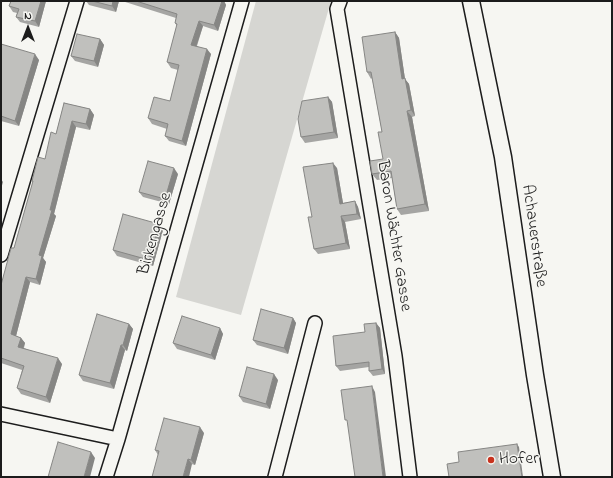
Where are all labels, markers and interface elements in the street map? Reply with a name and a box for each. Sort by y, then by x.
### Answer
north arrow [8,8,48,48]
text: N [24,8,32,24]
street label: Baron Wächter Gasse [371,159,415,313]
street label: Achauerstraße [516,184,550,288]
street label: Birkengasse [134,190,178,278]
place label: Hofer [499,450,538,470]
marker: Hofer [486,455,496,465]

